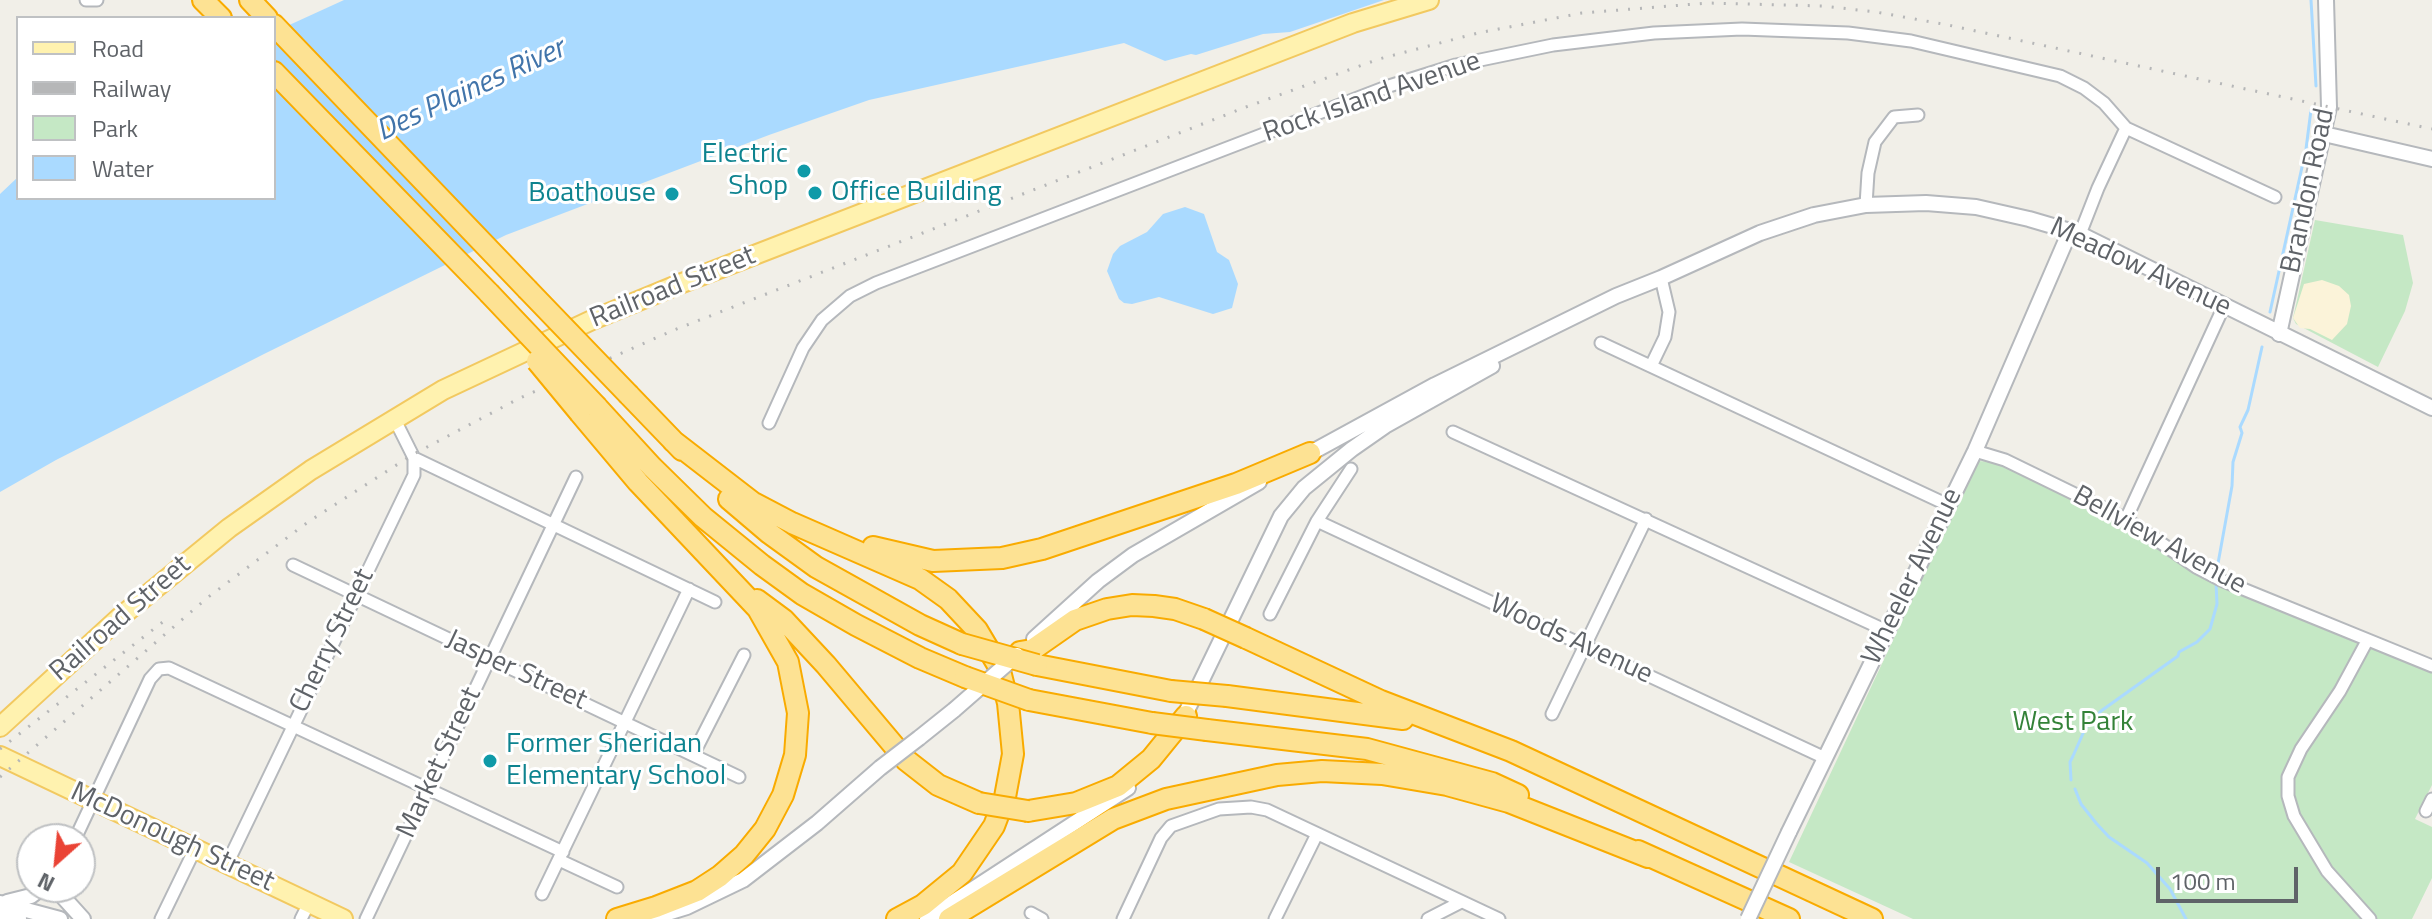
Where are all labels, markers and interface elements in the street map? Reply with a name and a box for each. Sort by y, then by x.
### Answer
legend [16,16,276,200]
text: Road [92,30,144,66]
water label: Des Plaines River [371,32,571,150]
street label: Rock Island Avenue [1259,45,1485,151]
text: Railway [92,70,171,106]
street label: Brandon Road [2275,106,2343,276]
text: Park [92,110,138,146]
place label: Electric Shop [702,138,788,204]
text: Water [92,150,154,186]
marker: Electric Shop [795,162,813,180]
place label: Office Building [831,176,1002,210]
place label: Boathouse [528,177,656,211]
marker: Office Building [806,184,824,202]
marker: Boathouse [663,185,681,203]
street label: Meadow Avenue [2044,211,2236,325]
street label: Railroad Street [585,240,761,336]
street label: Bellview Avenue [2066,480,2252,602]
street label: Wheeler Avenue [1856,483,1970,671]
street label: Railroad Street [44,549,198,689]
street label: Cherry Street [284,564,382,718]
street label: Woods Avenue [1484,588,1658,692]
street label: Jasper Street [440,624,592,718]
street label: Market Street [390,682,490,844]
park label: West Park [2013,706,2133,740]
place label: Former Sheridan Elementary School [506,728,726,794]
marker: Former Sheridan Elementary School [481,752,499,770]
street label: McDonough Street [65,776,279,900]
north arrow [16,823,96,903]
scale bar [2160,851,2302,901]
text: 100 m [2170,863,2236,899]
text: N [32,864,61,901]

